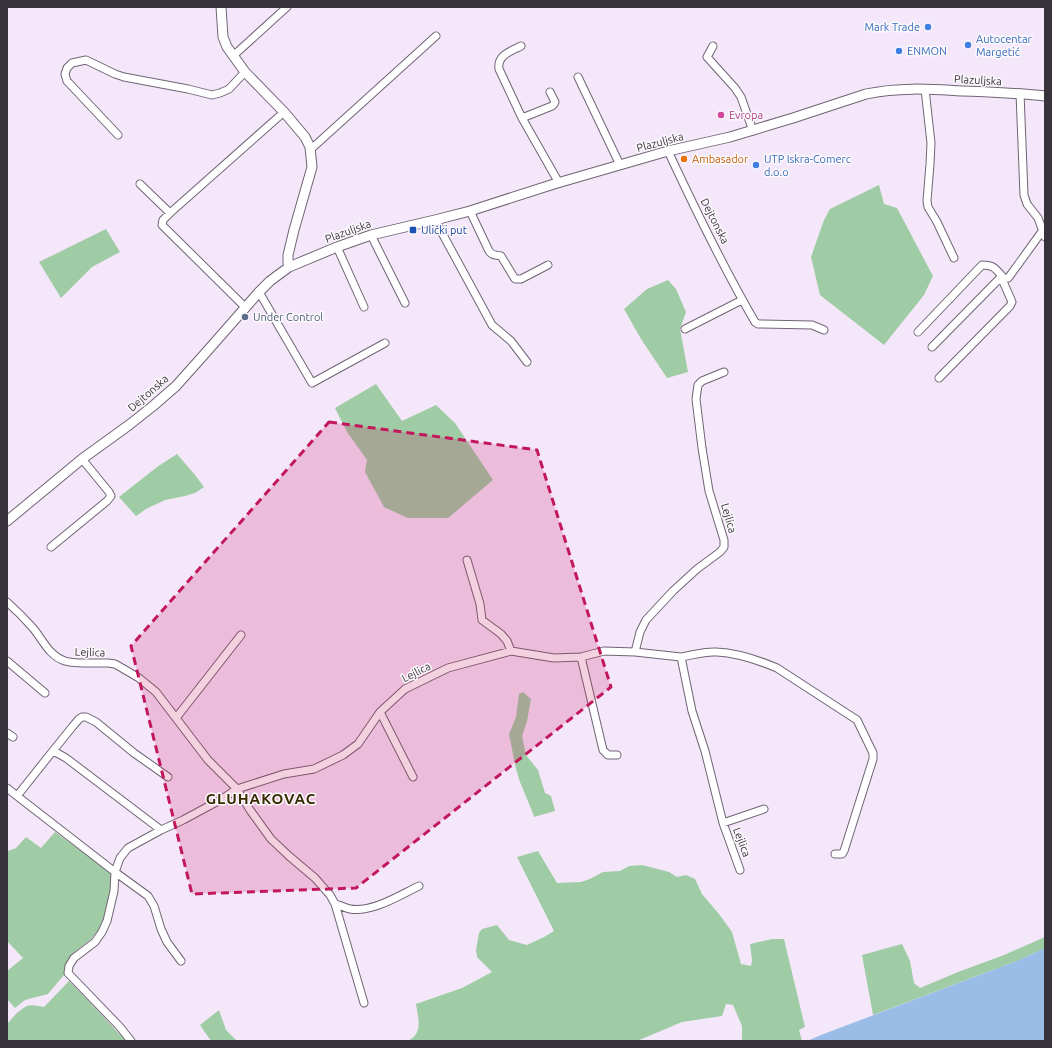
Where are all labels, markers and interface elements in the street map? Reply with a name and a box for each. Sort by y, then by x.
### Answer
place label: Mark Trade [864,21,920,33]
marker: Mark Trade [923,22,933,32]
place label: Autocentar Margetić [976,33,1033,58]
marker: Autocentar Margetić [963,40,973,50]
place label: ENMON [907,45,947,57]
marker: ENMON [894,46,904,56]
street label: Plazuljska [954,73,1002,87]
place label: Evropa [729,109,763,121]
marker: Evropa [716,110,726,120]
street label: Plazuljska [635,130,685,154]
place label: Ambasador [692,153,749,165]
place label: UTP Iskra-Comerc d.o.o [764,153,851,178]
marker: Ambasador [679,154,689,164]
marker: UTP Iskra-Comerc d.o.o [751,160,761,170]
street label: Dejtonska [698,196,732,246]
street label: Plazuljska [323,217,373,245]
place label: Ulički put [421,224,468,236]
marker: Ulički put [408,225,418,235]
place label: Under Control [253,311,323,323]
marker: Under Control [240,312,250,322]
street label: Dejtonska [125,372,171,414]
street label: Lejlica [719,502,739,534]
street label: Lejlica [74,645,106,659]
street label: Lejlica [400,660,432,684]
district label: GLUHAKOVAC [206,790,316,807]
street label: Lejlica [731,826,753,858]

